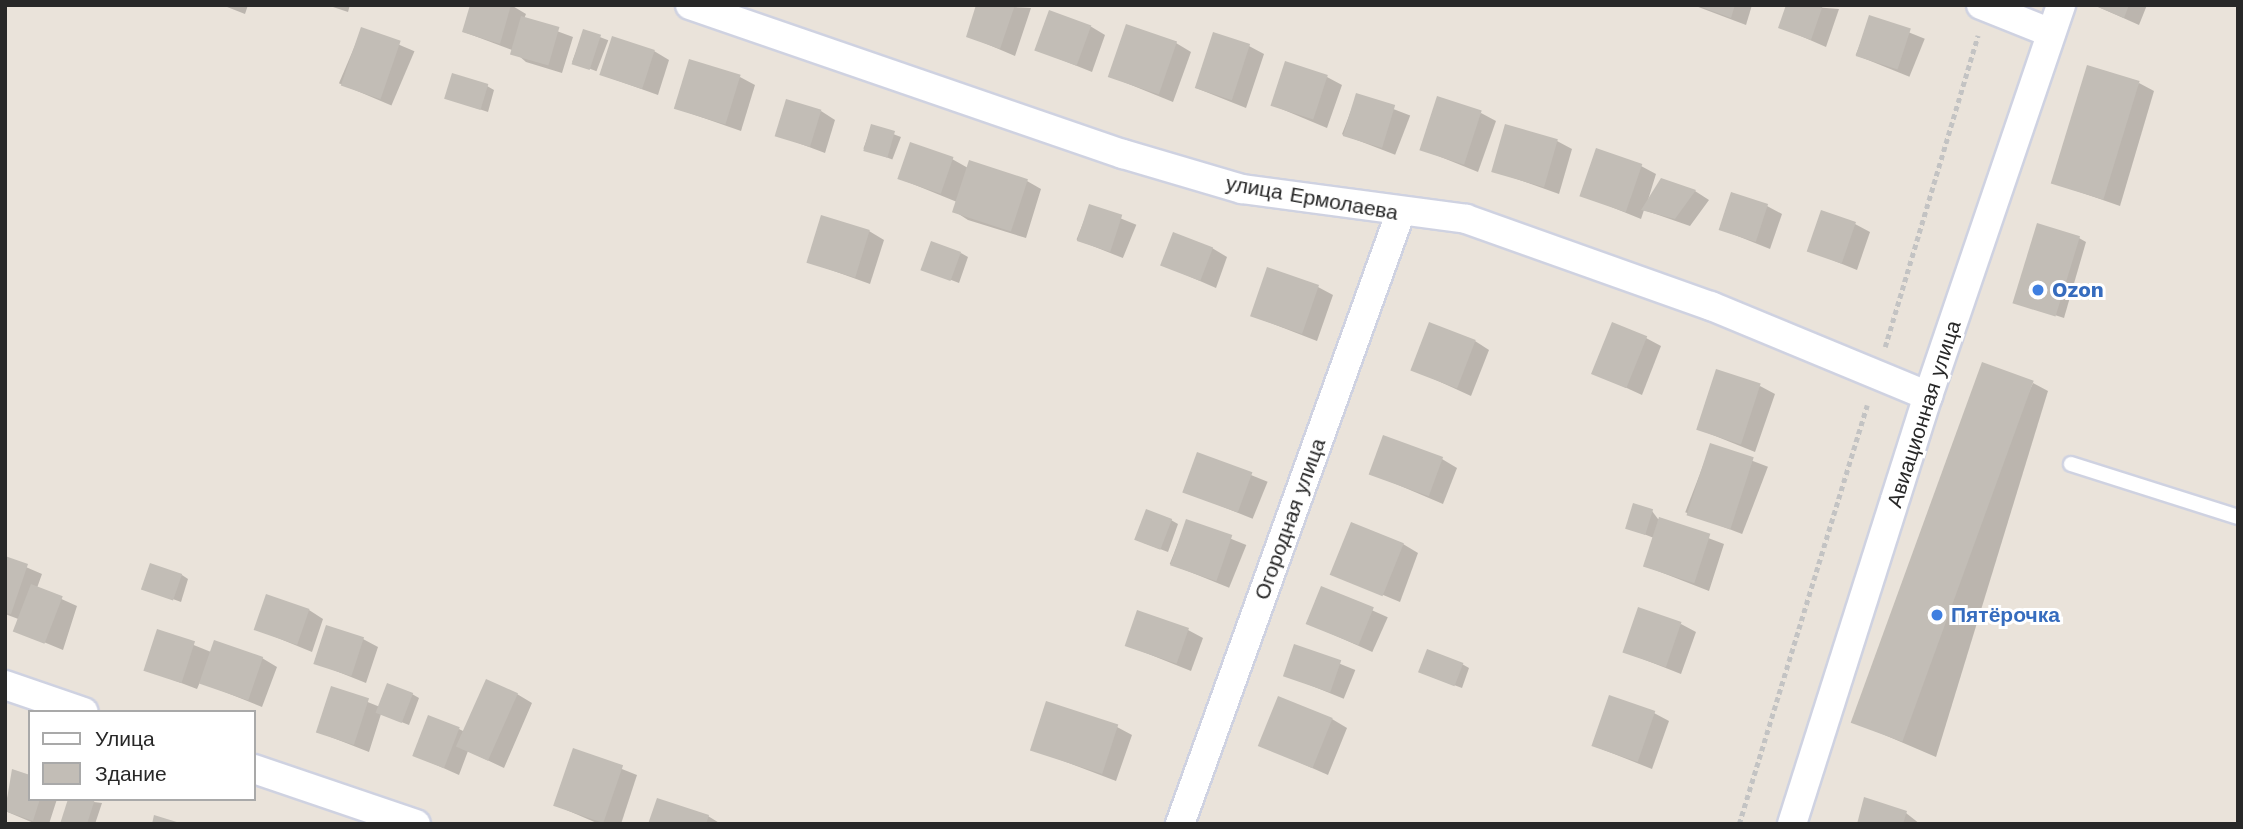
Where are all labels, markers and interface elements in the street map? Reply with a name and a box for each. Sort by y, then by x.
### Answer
street label: улица Ермолаева [1224,170,1400,226]
place label: Ozon [2052,277,2104,303]
marker: Ozon [2030,282,2046,298]
street label: Авиационная улица [1882,317,1966,511]
street label: Огородная улица [1249,435,1331,603]
place label: Пятёрочка [1951,602,2060,628]
marker: Пятёрочка [1929,607,1945,623]
legend [28,710,256,801]
text: Улица [95,726,155,751]
text: Здание [95,761,167,786]

